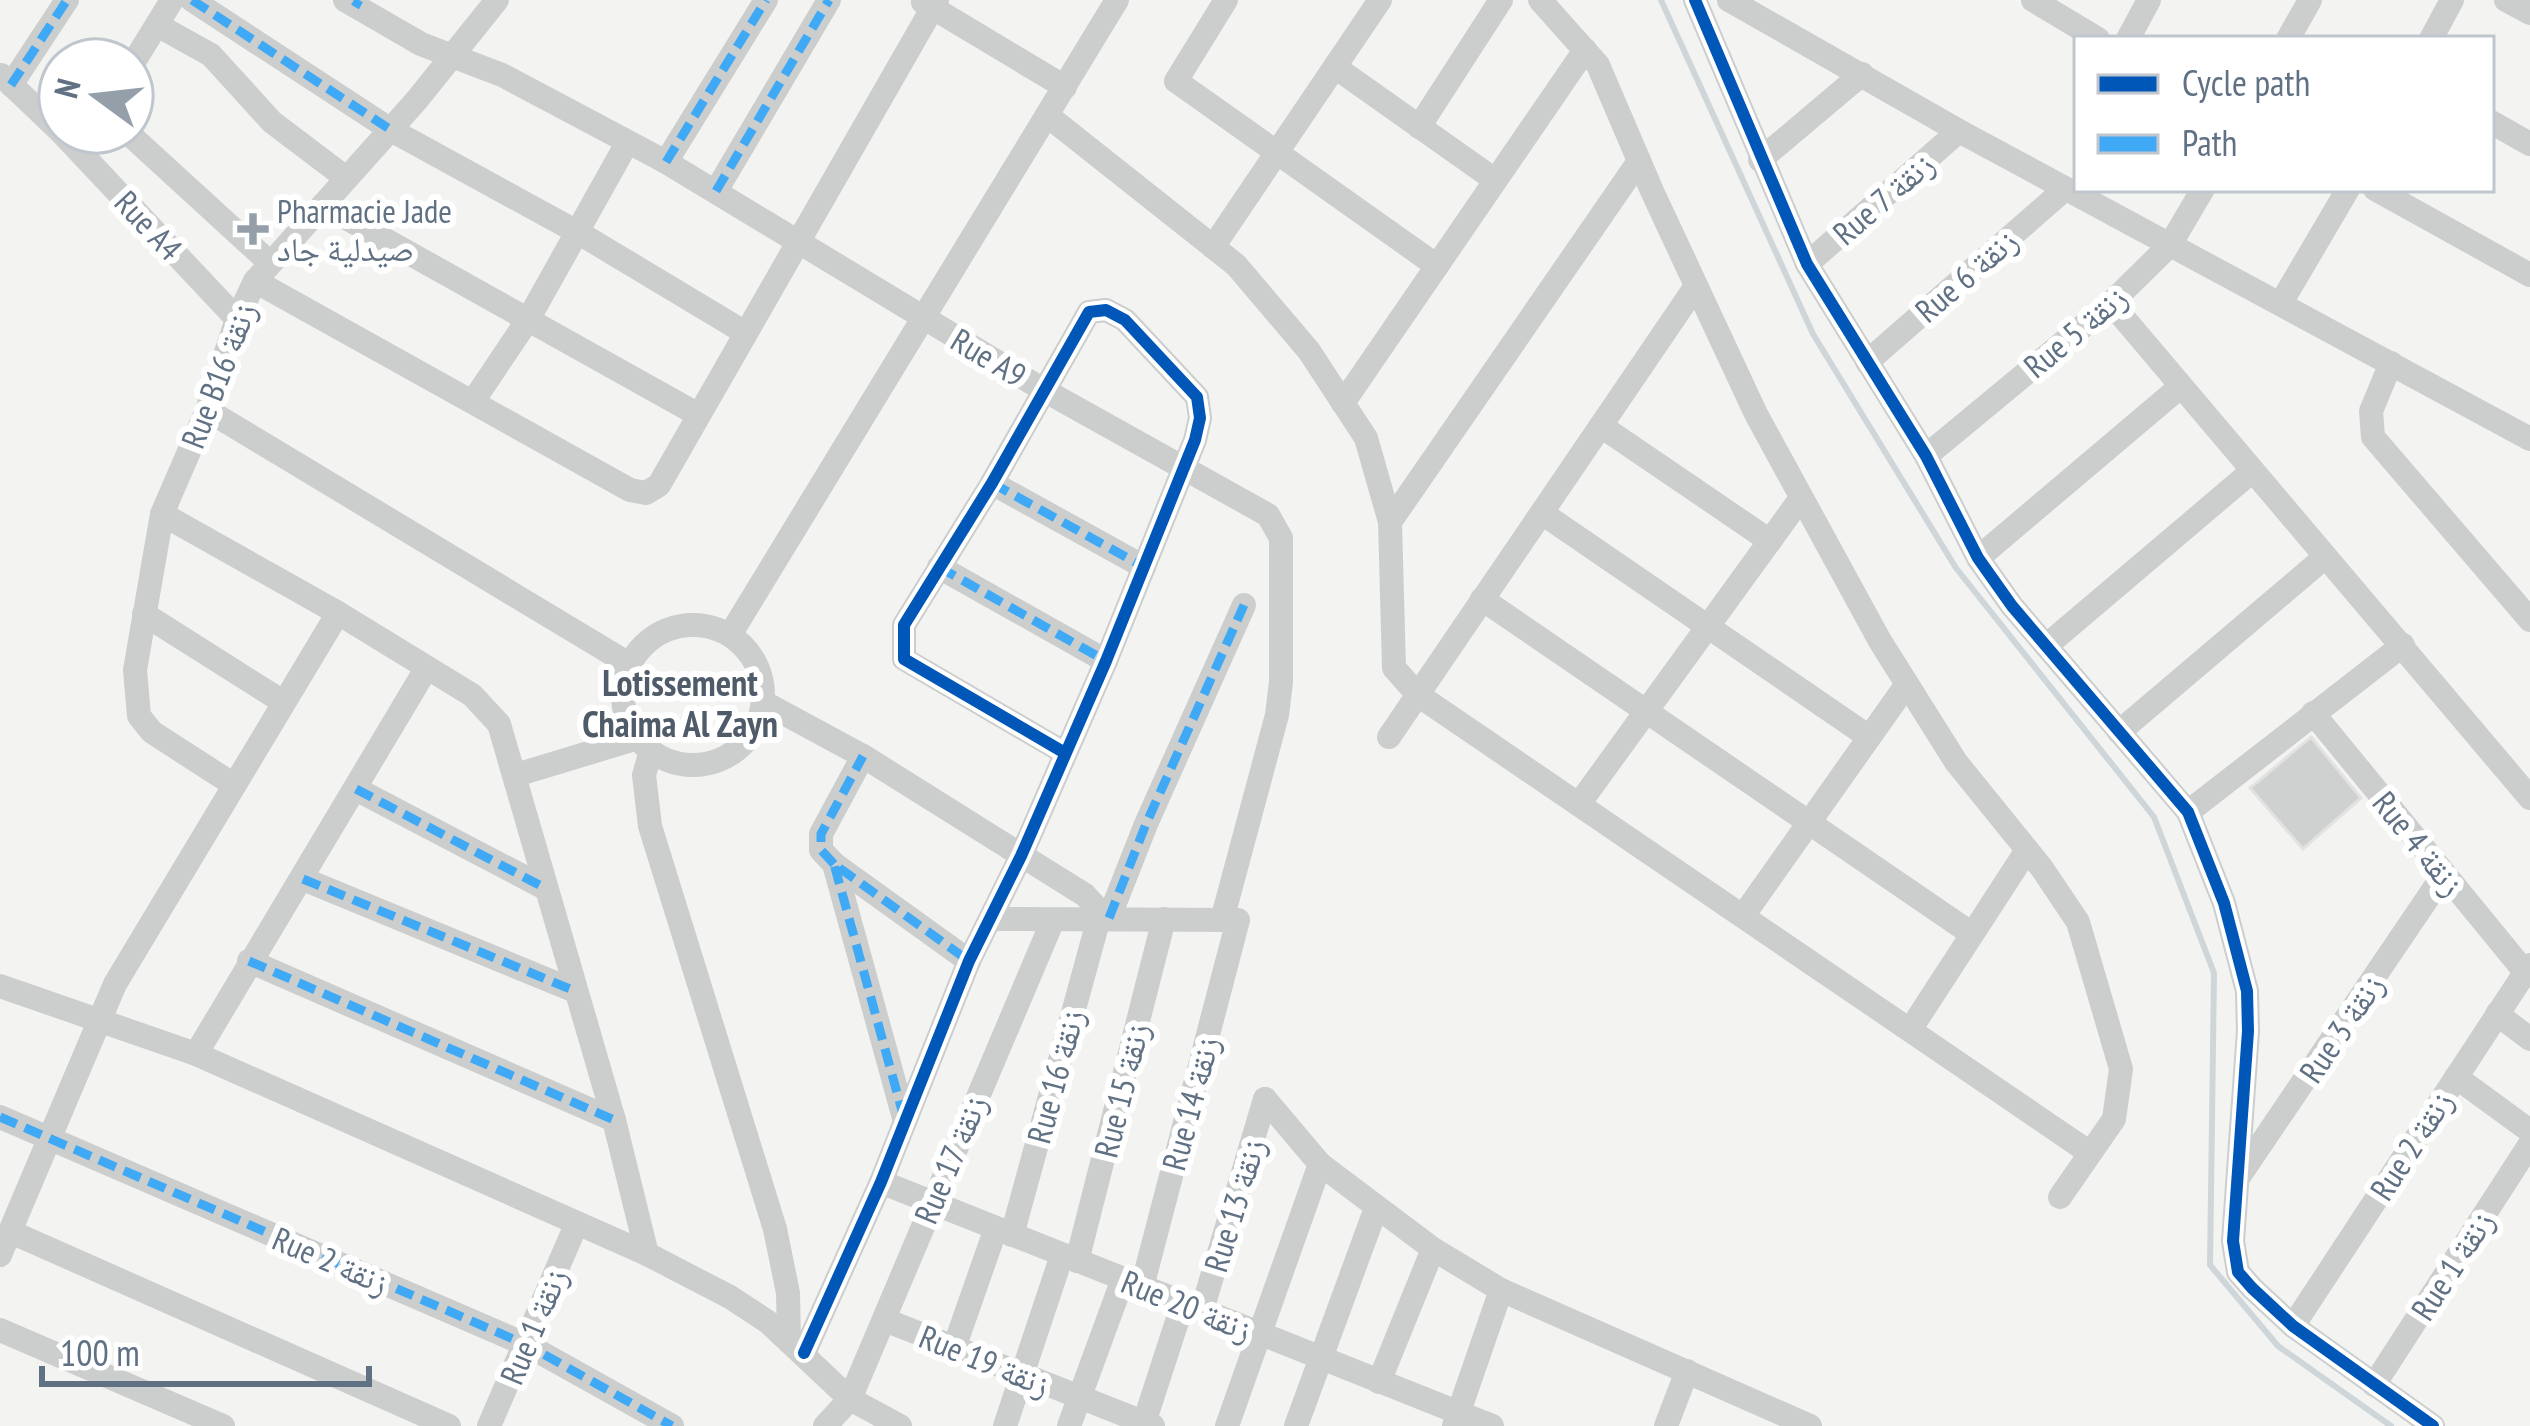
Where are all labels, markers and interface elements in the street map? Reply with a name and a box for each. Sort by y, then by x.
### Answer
north arrow [36,36,156,156]
legend [2074,36,2494,192]
text: Cycle path [2182,59,2310,106]
text: N [43,74,90,102]
text: Path [2182,119,2237,166]
street label: Rue 7 زنقة [1823,142,1943,254]
street label: Rue A4 [106,181,192,269]
place label: Pharmacie Jade صيدلية جاد [277,189,452,270]
marker: Pharmacie Jade صيدلية جاد [240,216,266,242]
street label: Rue 6 زنقة [1906,219,2026,331]
street label: Rue 5 زنقة [2014,275,2136,387]
street label: Rue B16 زنقة [171,296,265,454]
street label: Rue A9 [943,318,1035,396]
district label: Lotissement Chaima Al Zayn [582,659,778,747]
street label: Rue 4 زنقة [2364,782,2474,904]
street label: Rue 3 زنقة [2289,965,2393,1091]
street label: Rue 16 زنقة [1017,1004,1093,1148]
street label: Rue 15 زنقة [1084,1018,1158,1162]
street label: Rue 14 زنقة [1152,1031,1228,1175]
street label: Rue 2 زنقة [2360,1082,2462,1208]
street label: Rue 17 زنقة [904,1088,996,1230]
street label: Rue 13 زنقة [1193,1133,1275,1277]
street label: Rue 1 زنقة [2401,1202,2503,1328]
street label: Rue 2 زنقة [266,1216,396,1304]
street label: Rue 20 زنقة [1115,1259,1259,1351]
street label: Rue 1 زنقة [489,1261,577,1391]
scale bar [42,1312,369,1386]
street label: Rue 19 زنقة [913,1314,1057,1406]
text: 100 m [60,1329,140,1376]

